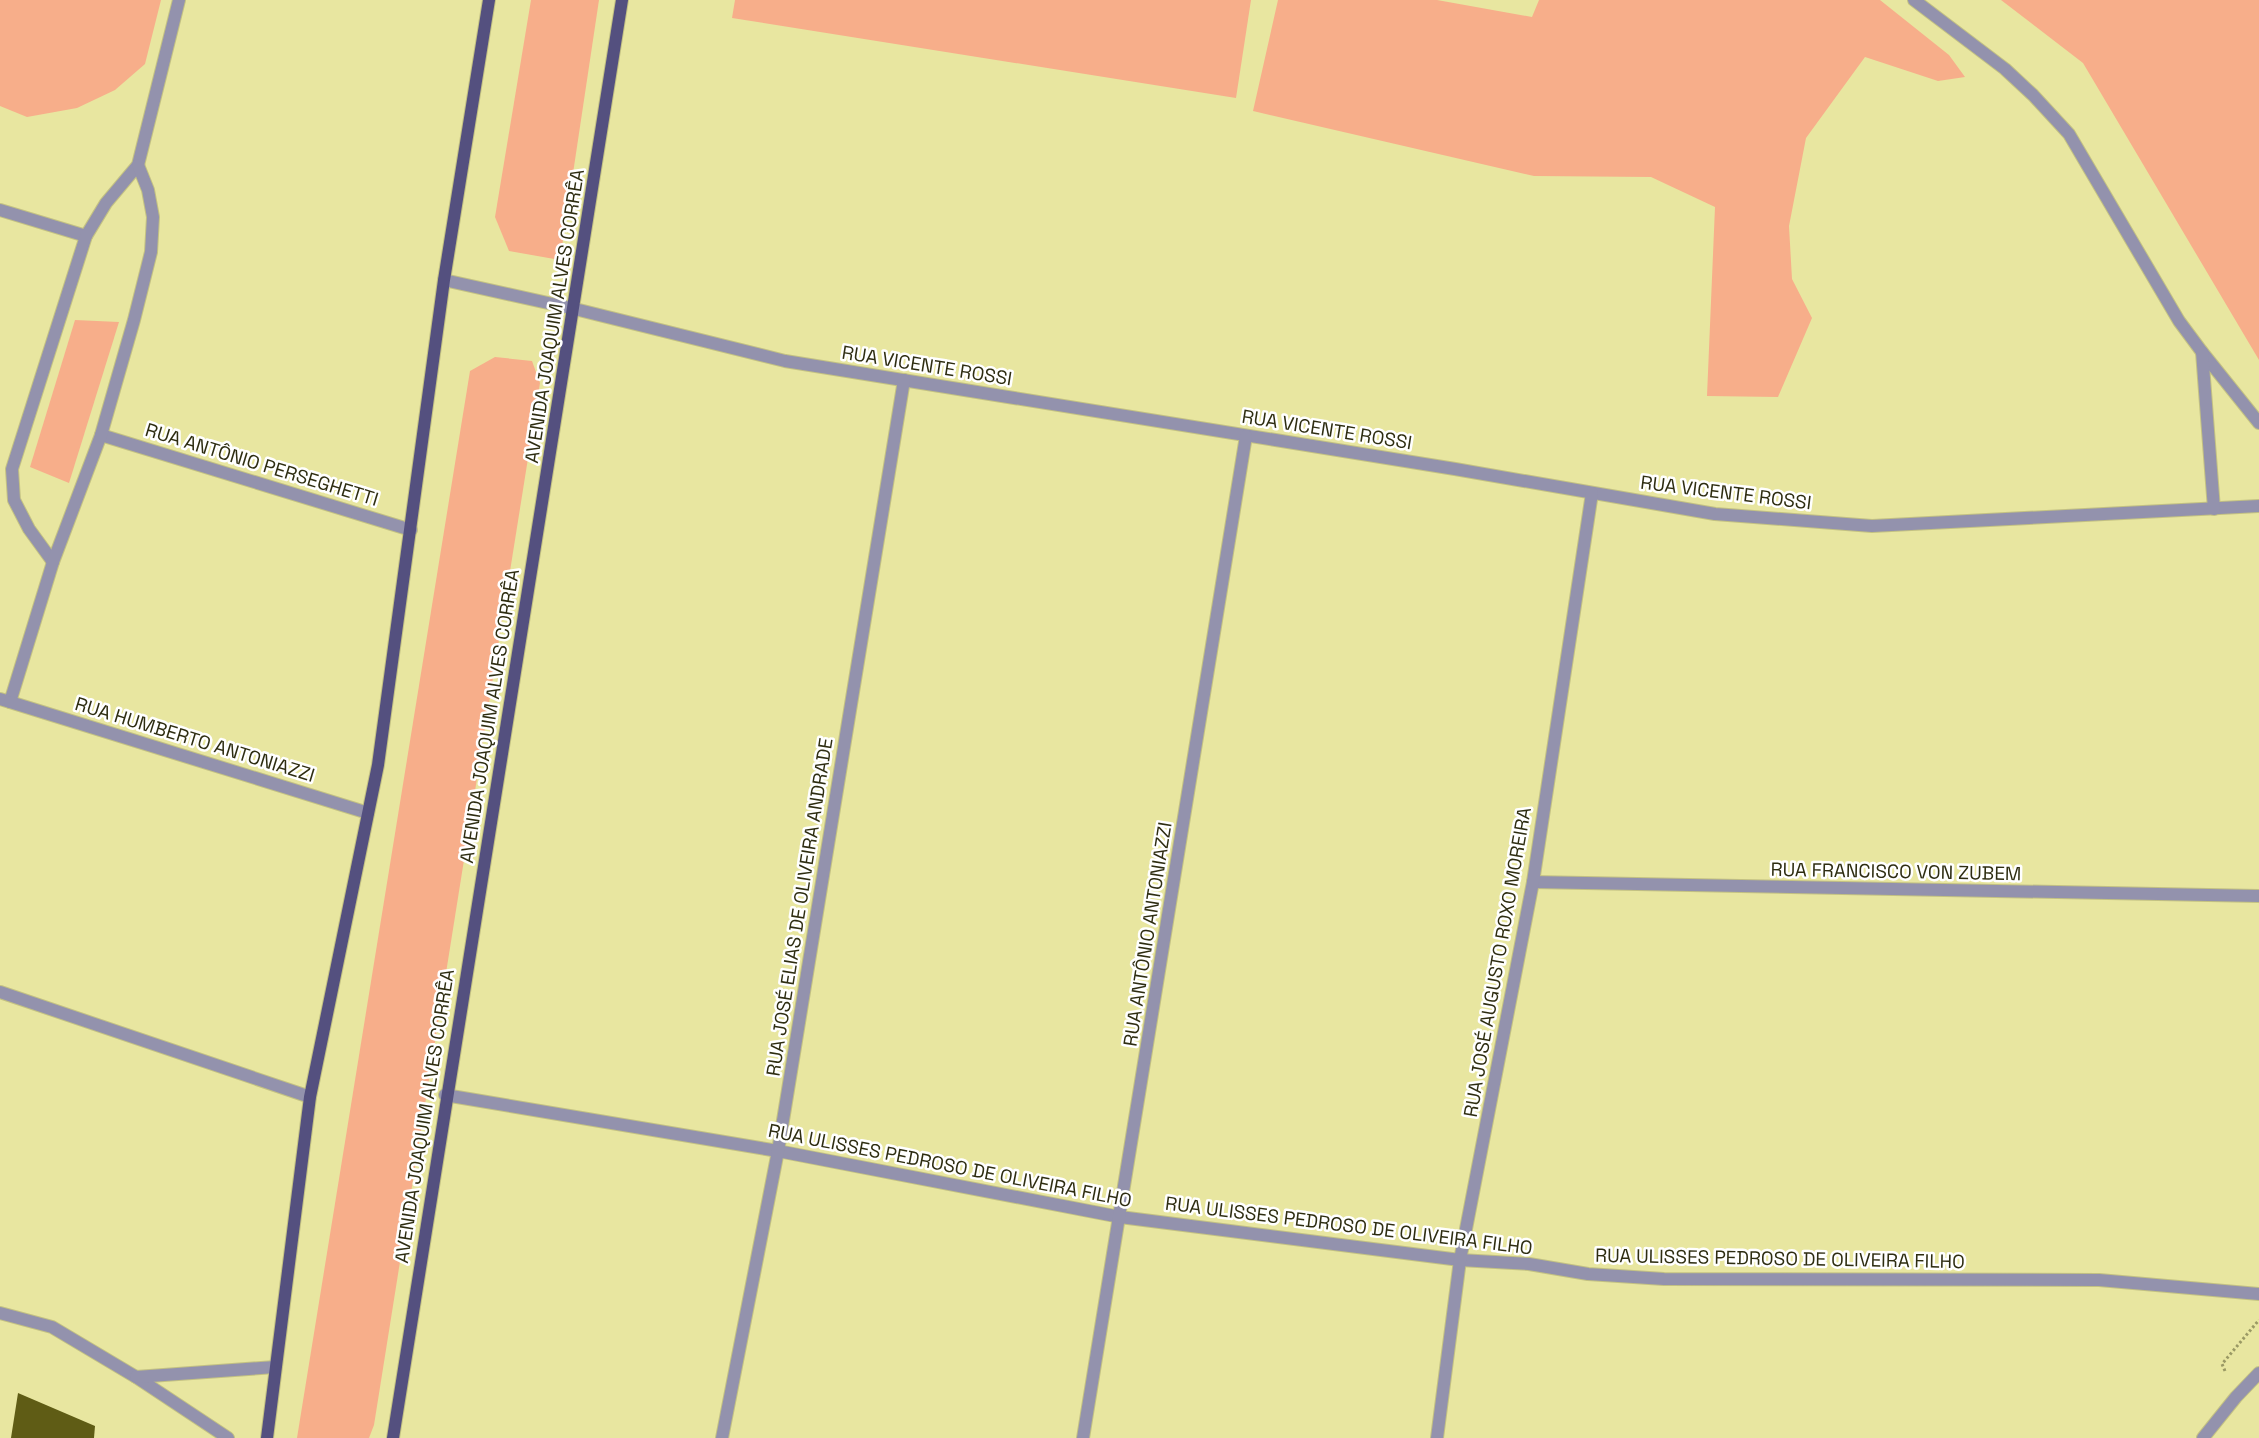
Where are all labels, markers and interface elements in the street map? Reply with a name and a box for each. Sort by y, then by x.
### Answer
street label: AVENIDA JOAQUIM ALVES CORRÊA [519,167,590,465]
street label: RUA VICENTE ROSSI [840,340,1014,391]
street label: RUA VICENTE ROSSI [1240,404,1414,455]
street label: RUA ANTÔNIO PERSEGHETTI [142,417,382,512]
street label: RUA VICENTE ROSSI [1639,470,1813,515]
street label: AVENIDA JOAQUIM ALVES CORRÊA [454,567,525,865]
street label: RUA HUMBERTO ANTONIAZZI [72,691,318,788]
street label: RUA JOSÉ ELIAS DE OLIVEIRA ANDRADE [760,736,839,1078]
street label: RUA JOSÉ AUGUSTO ROXO MOREIRA [1458,805,1537,1119]
street label: RUA ANTÔNIO ANTONIAZZI [1117,820,1178,1048]
street label: RUA FRANCISCO VON ZUBEM [1770,857,2022,886]
street label: AVENIDA JOAQUIM ALVES CORRÊA [389,967,460,1265]
street label: RUA ULISSES PEDROSO DE OLIVEIRA FILHO [766,1118,1134,1213]
street label: RUA ULISSES PEDROSO DE OLIVEIRA FILHO [1164,1191,1534,1260]
street label: RUA ULISSES PEDROSO DE OLIVEIRA FILHO [1595,1243,1965,1274]

